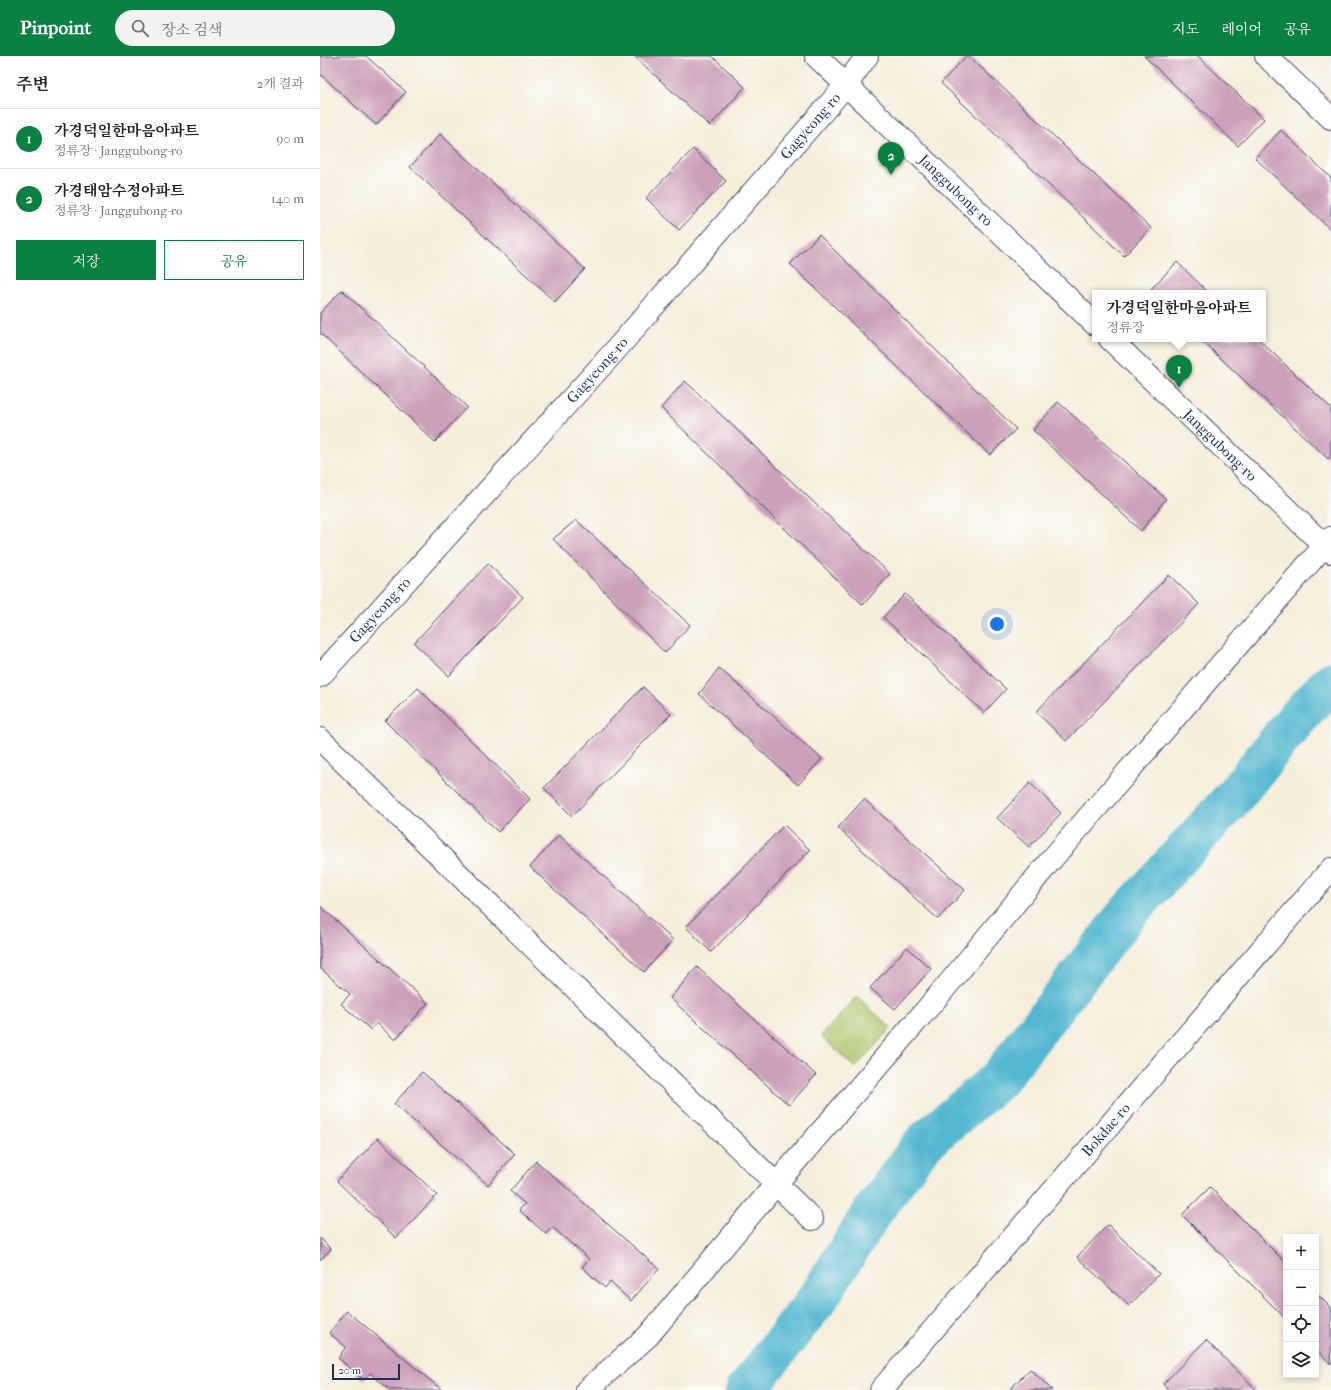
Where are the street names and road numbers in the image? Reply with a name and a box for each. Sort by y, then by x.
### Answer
street label: Gagyeong-ro [776,88,845,163]
street label: Janggubong-ro [914,150,997,230]
street label: Gagyeong-ro [563,333,632,407]
street label: Janggubong-ro [1179,405,1261,485]
street label: Gagyeong-ro [345,573,415,647]
street label: Bokdae-ro [1078,1099,1134,1160]

